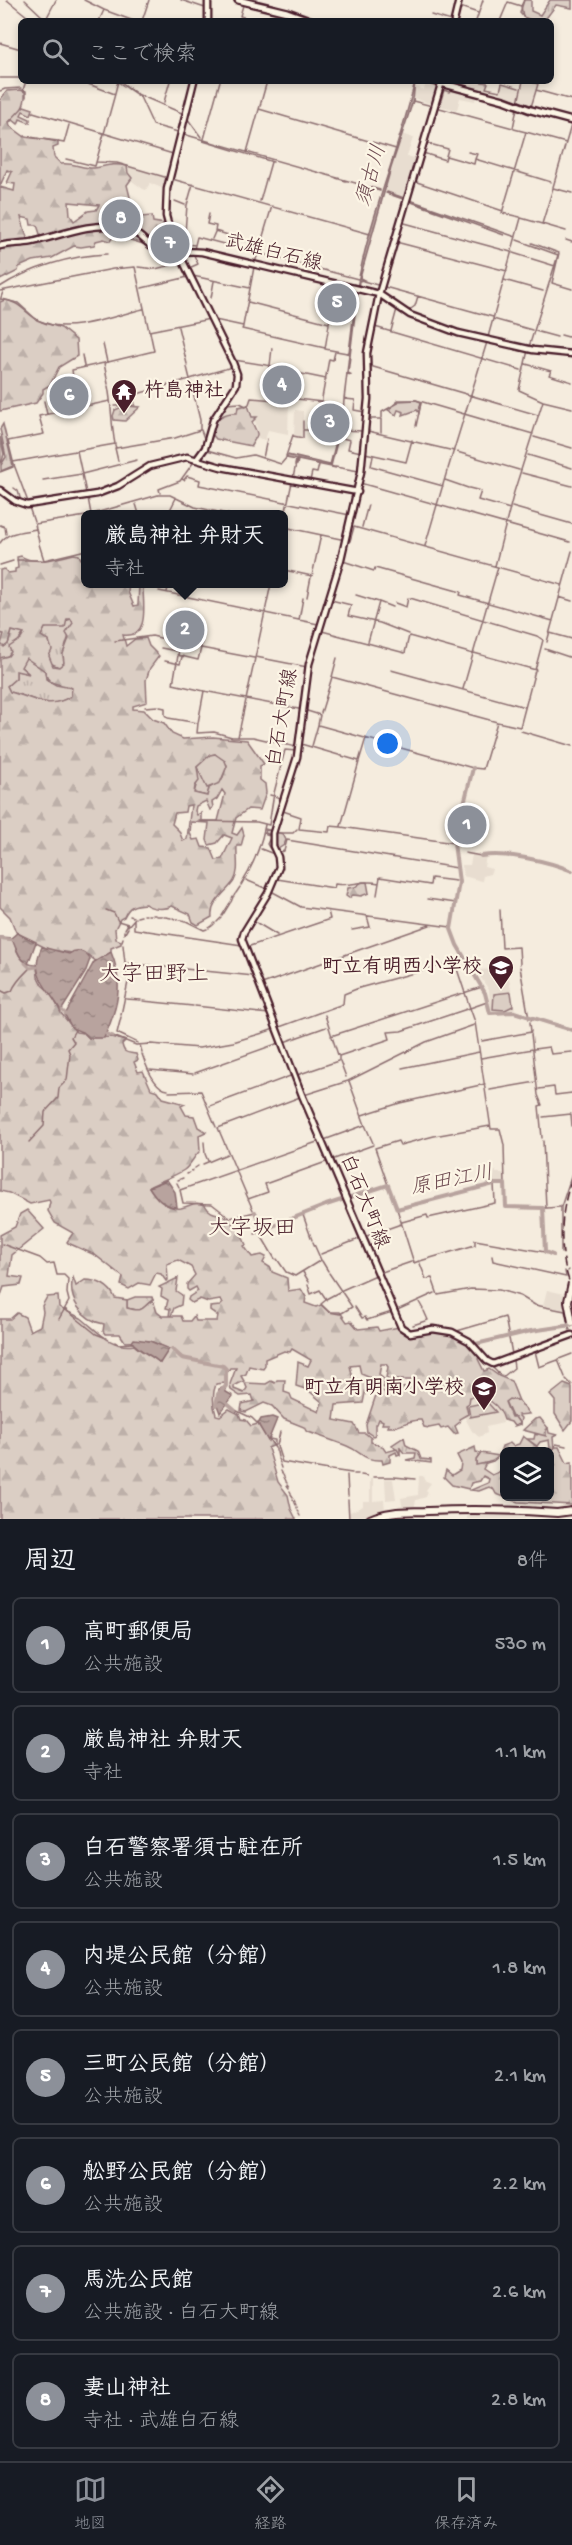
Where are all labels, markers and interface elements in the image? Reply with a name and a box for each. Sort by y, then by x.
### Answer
search box [18,18,554,84]
icon: search [39,35,72,68]
text: ここで検索 [87,43,197,69]
water label: 須古川 [351,142,394,210]
pin: 8 [102,196,140,242]
pin: 7 [150,222,190,266]
street label: 武雄白石線 [222,229,325,277]
pin: 5 [318,280,356,326]
pin: 4 [262,362,302,408]
pin: 6 [50,374,88,418]
temple icon: 杵島神社 [109,377,139,415]
place label: 杵島神社 [144,379,224,404]
pin: 3 [310,400,350,446]
popup [81,510,288,588]
text: 厳島神社 弁財天 [105,525,264,551]
text: 寺社 [105,559,145,582]
pin: 2 [166,608,204,652]
street label: 白石大町線 [263,667,304,769]
your location [373,729,402,758]
pin: 1 [448,802,486,848]
school or university icon: 町立有明西小学校 [486,953,516,991]
place label: 町立有明西小学校 [322,955,482,980]
district label: 大字田野上 [99,962,209,989]
street label: 白石大町線 [334,1151,393,1253]
water label: 原田江川 [408,1161,496,1202]
district label: 大字坂田 [208,1216,296,1243]
school or university icon: 町立有明南小学校 [469,1374,499,1412]
place label: 町立有明南小学校 [304,1376,464,1401]
map controls [500,1447,554,1501]
button: layers [500,1447,554,1501]
text: 周辺 [24,1548,76,1579]
text: 8件 [517,1551,548,1574]
text: 高町郵便局 [83,1621,193,1647]
text: 1 [41,1634,50,1657]
text: 530 m [495,1634,546,1657]
text: 公共施設 [83,1655,163,1678]
text: 厳島神社 弁財天 [83,1729,242,1755]
text: 2 [41,1742,50,1765]
text: 1.1 km [496,1742,546,1765]
text: 寺社 [83,1763,123,1786]
text: 白石警察署須古駐在所 [83,1837,303,1863]
text: 3 [40,1850,51,1873]
text: 1.5 km [493,1850,546,1873]
text: 公共施設 [83,1871,163,1894]
text: 内堤公民館（分館） [83,1945,281,1971]
text: 4 [41,1958,50,1981]
text: 1.8 km [493,1958,546,1981]
text: 公共施設 [83,1979,163,2002]
text: 三町公民館（分館） [83,2053,281,2079]
text: 5 [40,2066,51,2089]
text: 2.1 km [494,2066,546,2089]
text: 公共施設 [83,2087,163,2110]
text: 舩野公民館（分館） [83,2161,281,2187]
text: 6 [40,2174,51,2197]
text: 2.2 km [492,2174,546,2197]
text: 公共施設 [83,2195,163,2218]
text: 馬洗公民館 [83,2269,193,2295]
text: 7 [40,2282,51,2305]
text: 2.6 km [492,2282,546,2305]
text: 公共施設 · 白石大町線 [83,2303,279,2326]
text: 妻山神社 [83,2377,171,2403]
text: 8 [40,2390,51,2413]
text: 2.8 km [491,2390,546,2413]
text: 寺社 · 武雄白石線 [83,2411,239,2434]
tab: 地図 [74,2473,107,2535]
tab: 経路 [254,2473,287,2535]
tab: 保存済み [434,2473,498,2535]

